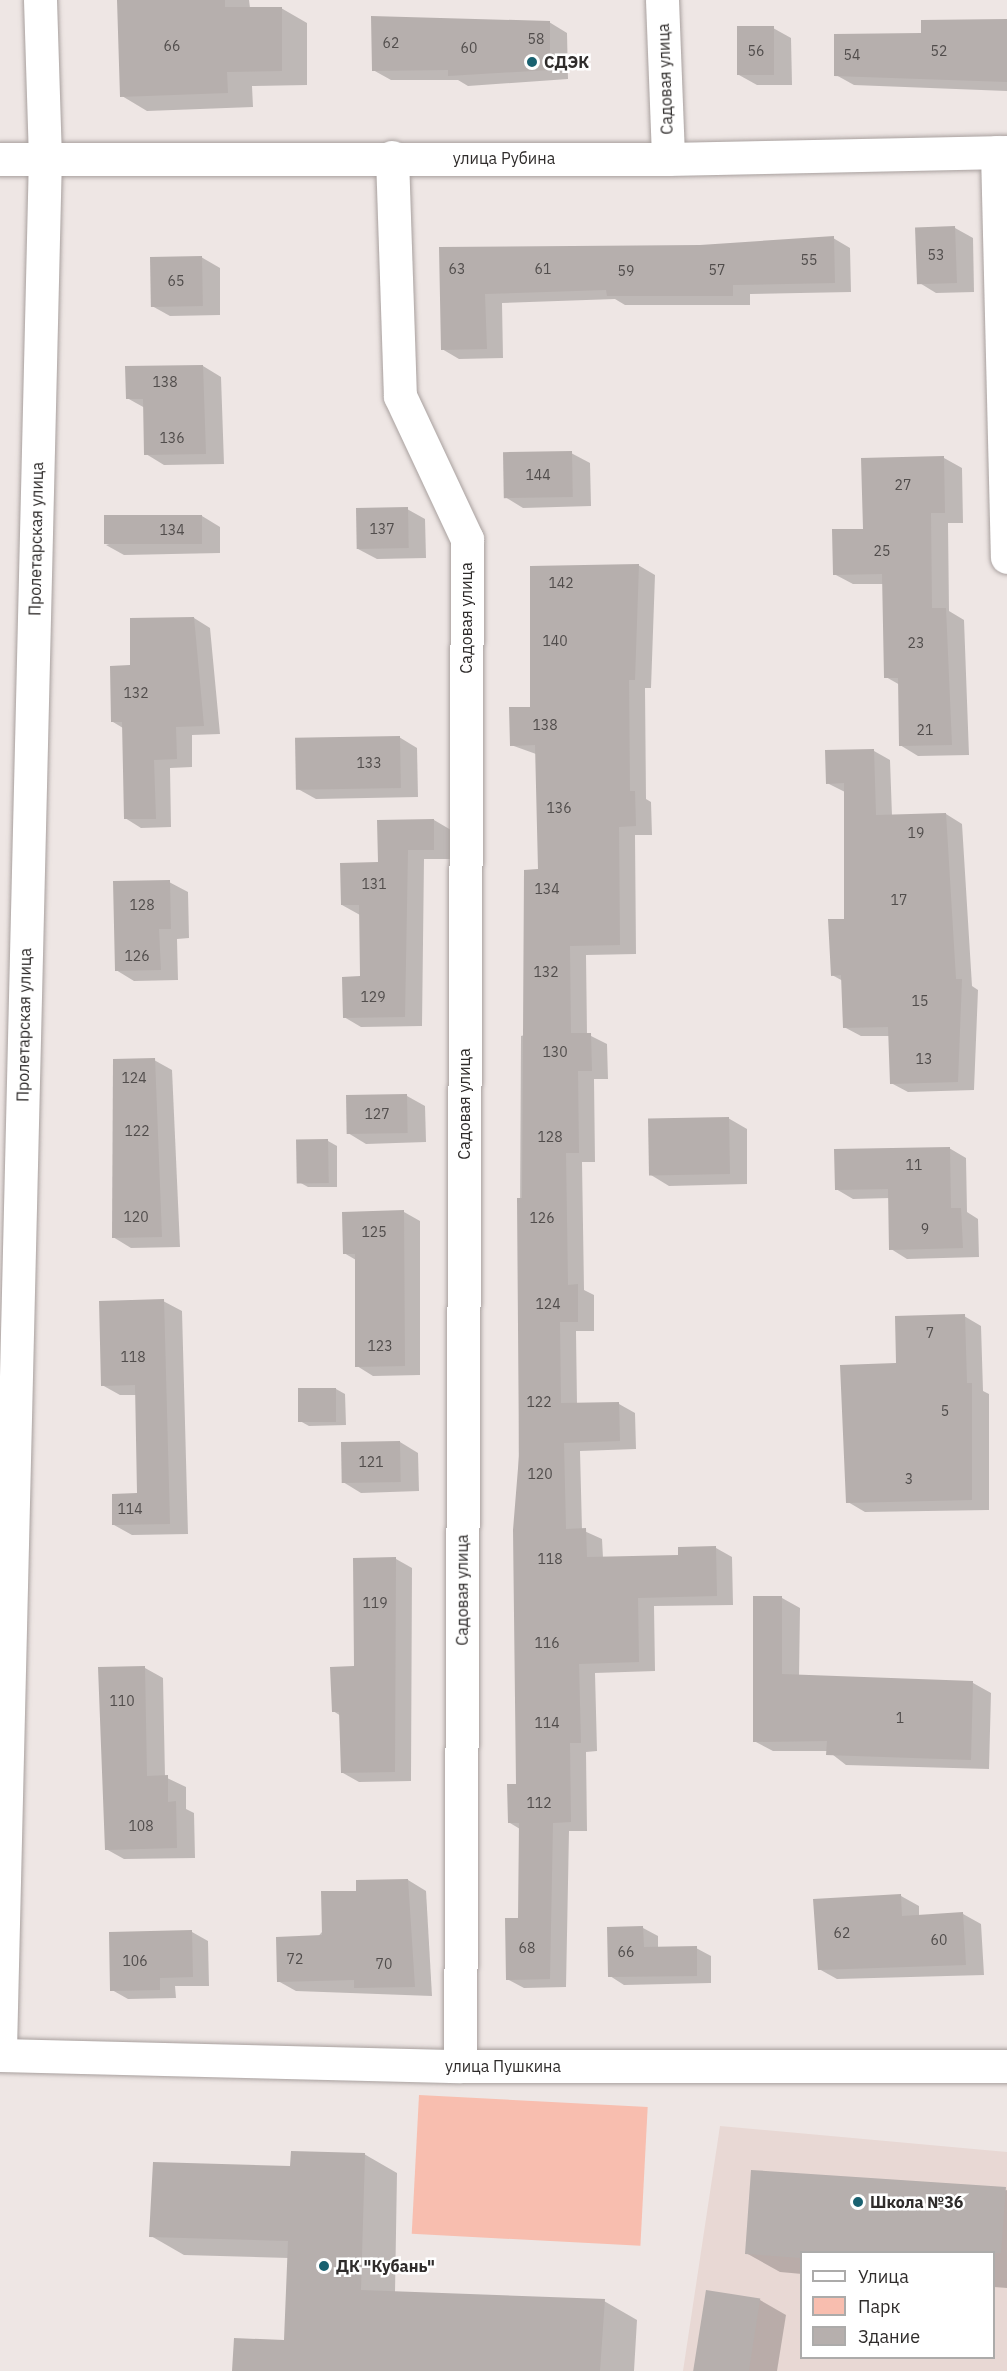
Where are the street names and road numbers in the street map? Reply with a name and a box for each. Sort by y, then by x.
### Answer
street label: Садовая улица [653,23,677,135]
street label: улица Рубина [453,148,555,168]
street label: Пролетарская улица [25,462,47,616]
street label: Садовая улица [456,562,476,674]
street label: Пролетарская улица [13,948,35,1102]
street label: Садовая улица [454,1048,474,1160]
street label: Садовая улица [452,1534,472,1646]
street label: улица Пушкина [445,2056,561,2076]

